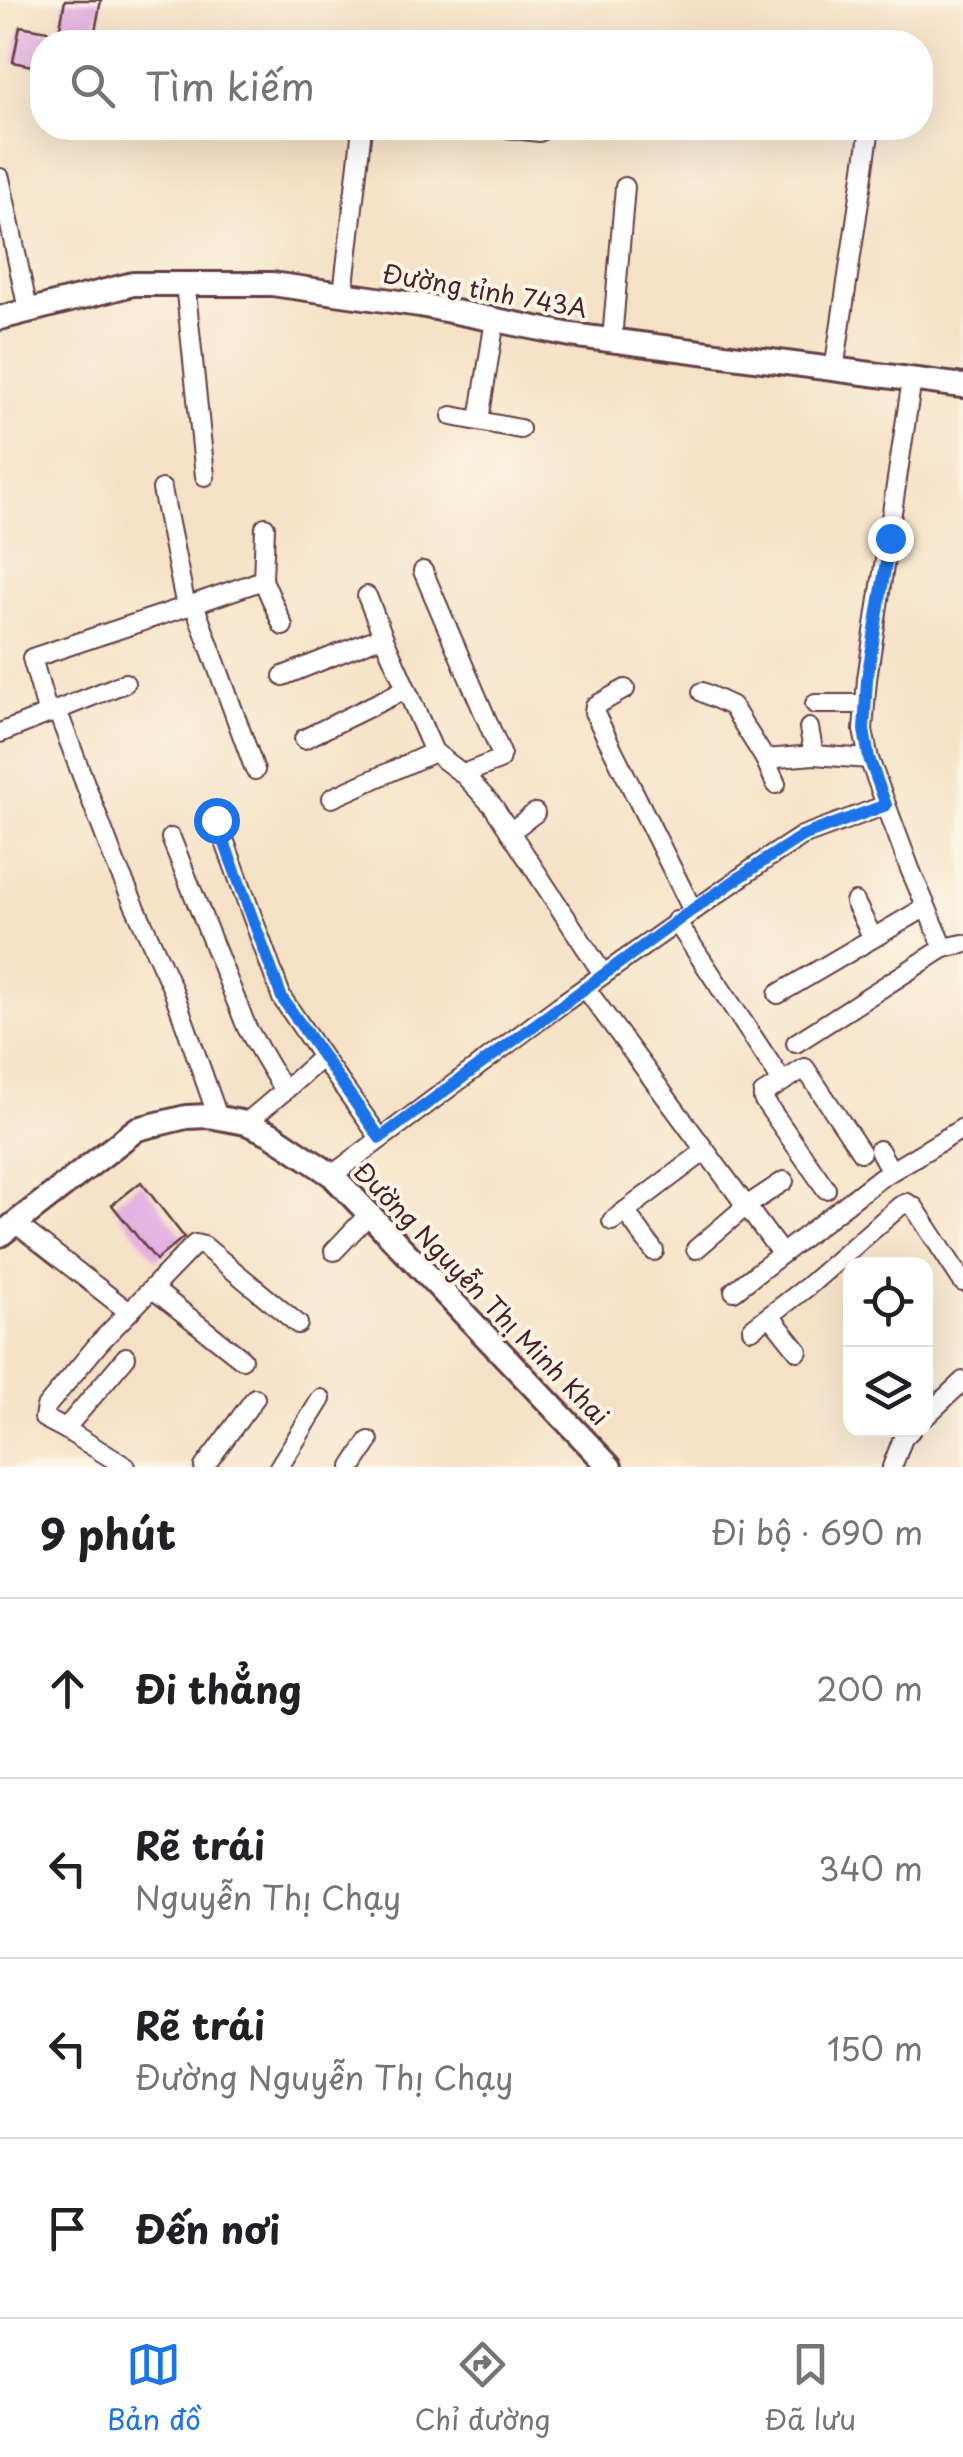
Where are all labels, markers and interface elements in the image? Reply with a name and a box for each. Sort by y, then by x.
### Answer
search box [30,30,933,140]
text: Tìm kiếm [145,57,315,114]
icon: search [65,58,120,113]
street label: Đường tỉnh 743A [380,253,590,327]
route end [868,516,914,562]
route start [194,798,240,844]
street label: Đường Nguyễn Thị Minh Khai [345,1153,619,1433]
map controls [843,1257,933,1437]
button: locate [843,1257,933,1347]
button: layers [843,1347,933,1437]
text: 9 phút [40,1501,176,1564]
text: Đi bộ · 690 m [711,1508,923,1556]
text: Đi thẳng [135,1660,302,1717]
icon: ahead [40,1661,95,1716]
text: 200 m [816,1664,923,1712]
text: Rẽ trái [135,1816,265,1873]
icon: left [40,1841,95,1896]
text: 340 m [818,1844,923,1892]
text: Nguyễn Thị Chạy [135,1873,401,1921]
text: Rẽ trái [135,1996,265,2053]
icon: left [40,2021,95,2076]
text: 150 m [827,2024,923,2072]
text: Đường Nguyễn Thị Chạy [135,2053,513,2101]
text: Đến nơi [135,2200,280,2257]
icon: arrive [40,2201,95,2256]
tab: Bản đồ [107,2337,201,2440]
tab: Chỉ đường [415,2337,551,2440]
tab: Đã lưu [765,2337,856,2440]

